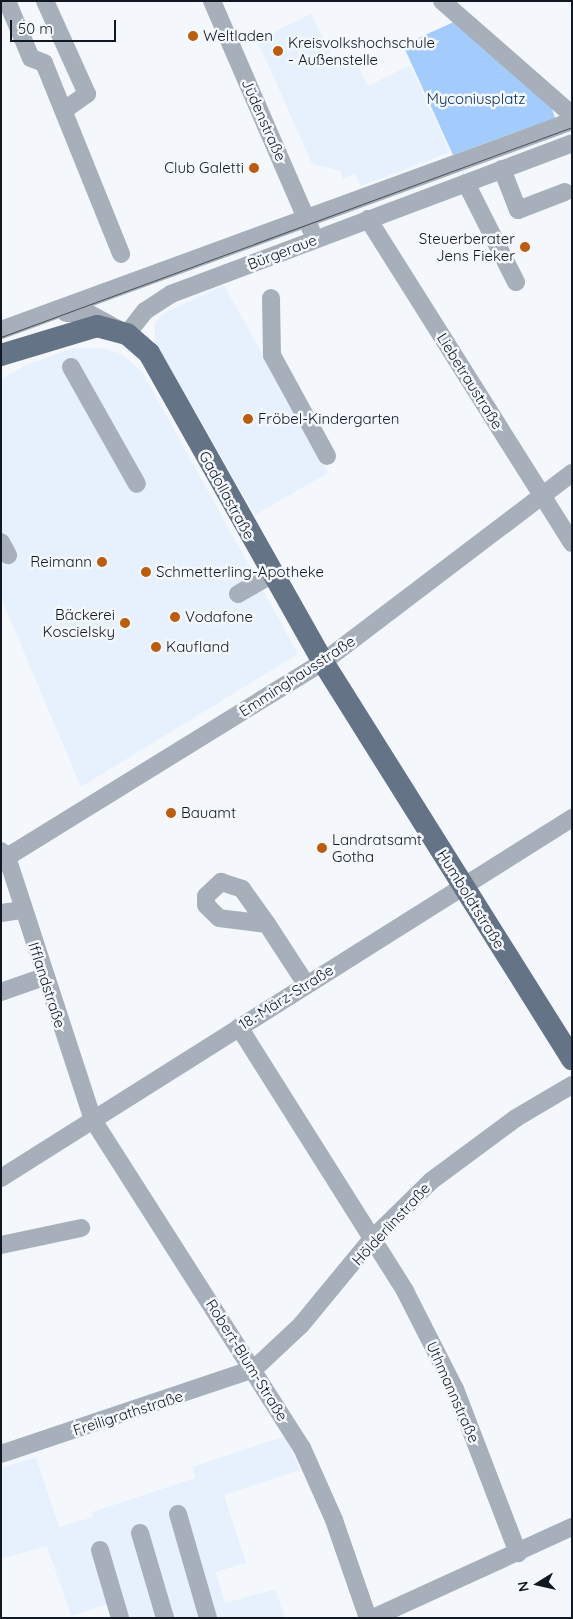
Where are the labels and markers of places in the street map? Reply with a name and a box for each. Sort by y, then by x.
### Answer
place label: Weltladen [203,27,273,45]
marker: Weltladen [187,30,199,42]
place label: Kreisvolkshochschule - Außenstelle [288,33,435,68]
marker: Kreisvolkshochschule - Außenstelle [272,45,284,57]
place label: Club Galetti [164,159,244,177]
marker: Club Galetti [248,162,260,174]
place label: Steuerberater Jens Fieker [419,229,515,264]
marker: Steuerberater Jens Fieker [519,241,531,253]
place label: Fröbel-Kindergarten [258,410,399,428]
marker: Fröbel-Kindergarten [242,413,254,425]
place label: Reimann [30,553,92,571]
marker: Reimann [96,556,108,568]
place label: Schmetterling-Apotheke [156,563,324,581]
marker: Schmetterling-Apotheke [140,566,152,578]
place label: Bäckerei Koscielsky [43,605,115,640]
place label: Vodafone [185,608,253,626]
marker: Vodafone [169,611,181,623]
marker: Bäckerei Koscielsky [119,617,131,629]
place label: Kaufland [166,638,229,656]
marker: Kaufland [150,641,162,653]
place label: Bauamt [181,804,236,822]
marker: Bauamt [165,807,177,819]
place label: Landratsamt Gotha [332,830,422,865]
marker: Landratsamt Gotha [316,842,328,854]

